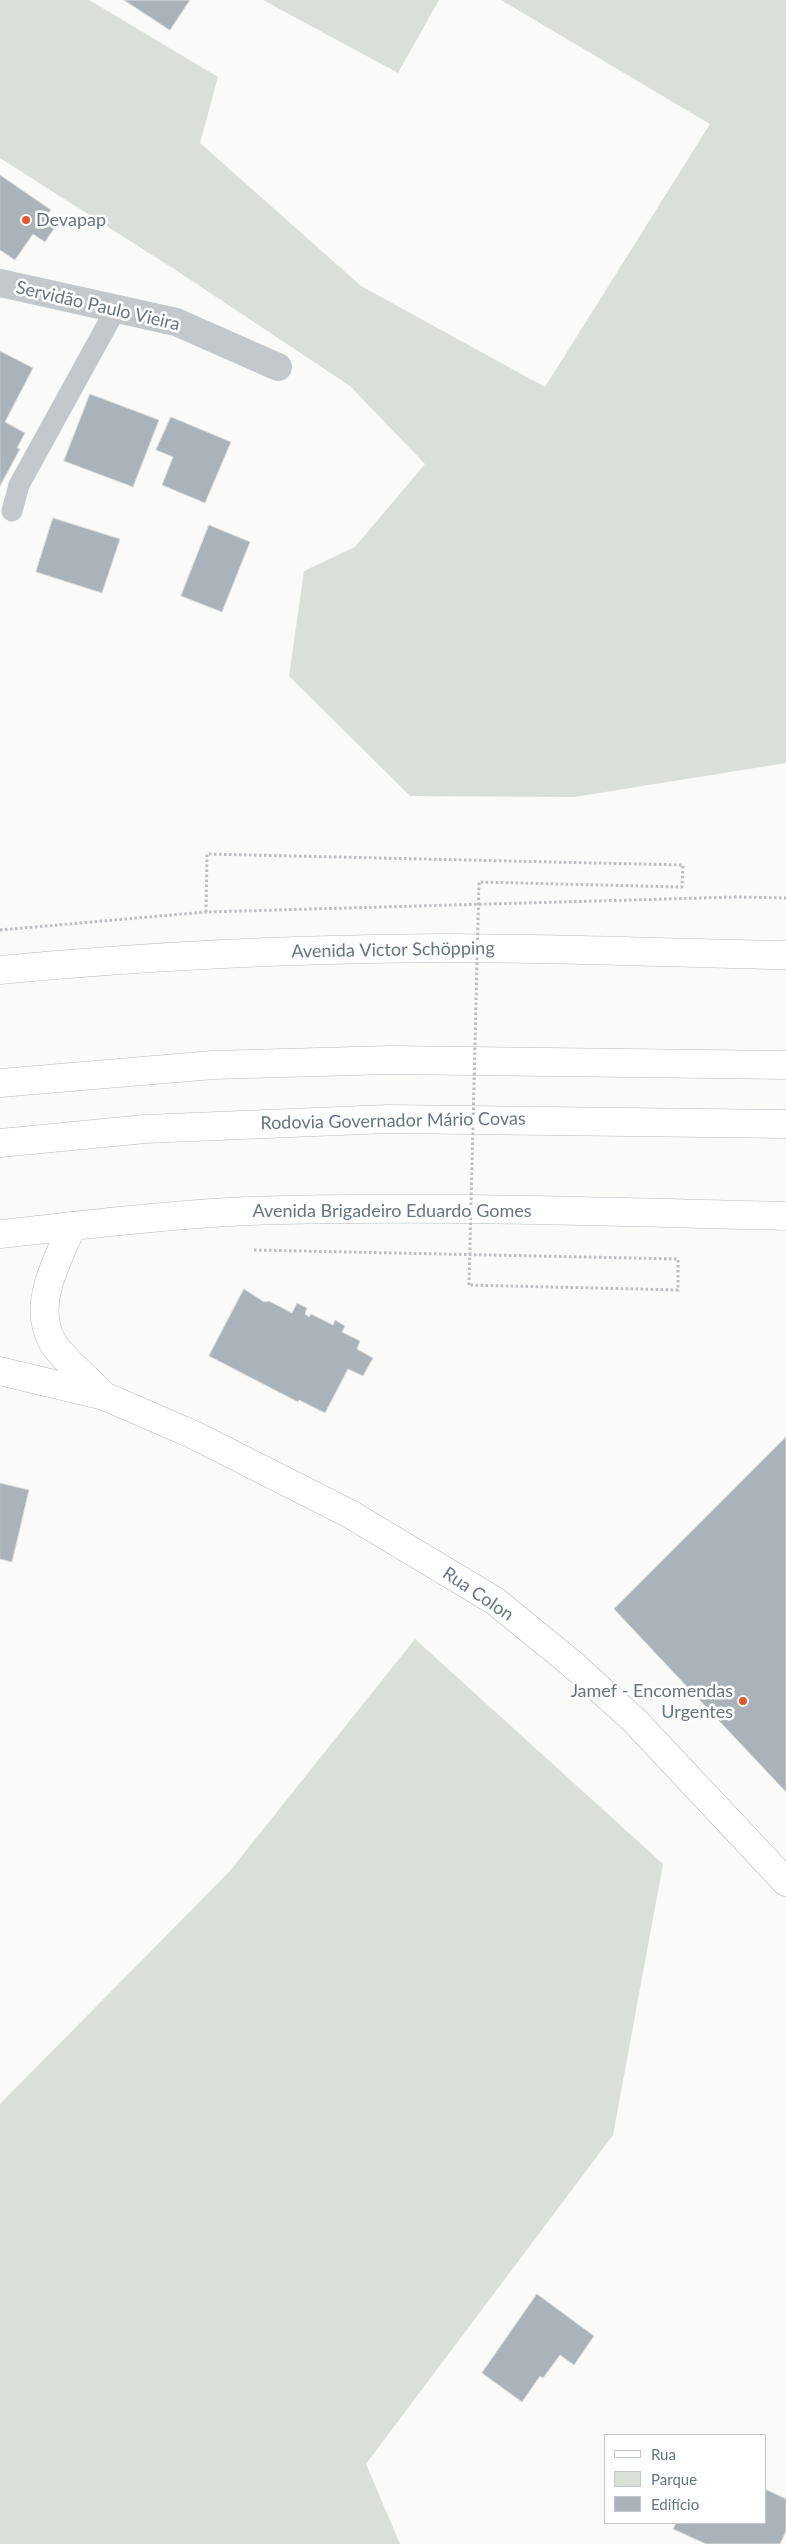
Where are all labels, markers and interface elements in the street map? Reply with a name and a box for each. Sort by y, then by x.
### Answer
place label: Devapap [36,209,106,231]
marker: Devapap [20,214,32,226]
street label: Servidão Paulo Vieira [14,277,182,335]
street label: Avenida Victor Schöpping [291,937,495,963]
street label: Rodovia Governador Mário Covas [260,1108,526,1134]
street label: Avenida Brigadeiro Eduardo Gomes [252,1200,532,1222]
street label: Rua Colon [438,1562,518,1626]
place label: Jamef - Encomendas Urgentes [570,1680,733,1722]
marker: Jamef - Encomendas Urgentes [737,1695,749,1707]
legend [604,2434,766,2524]
text: Rua [651,2445,676,2463]
text: Parque [651,2470,697,2488]
text: Edifício [651,2495,699,2513]

